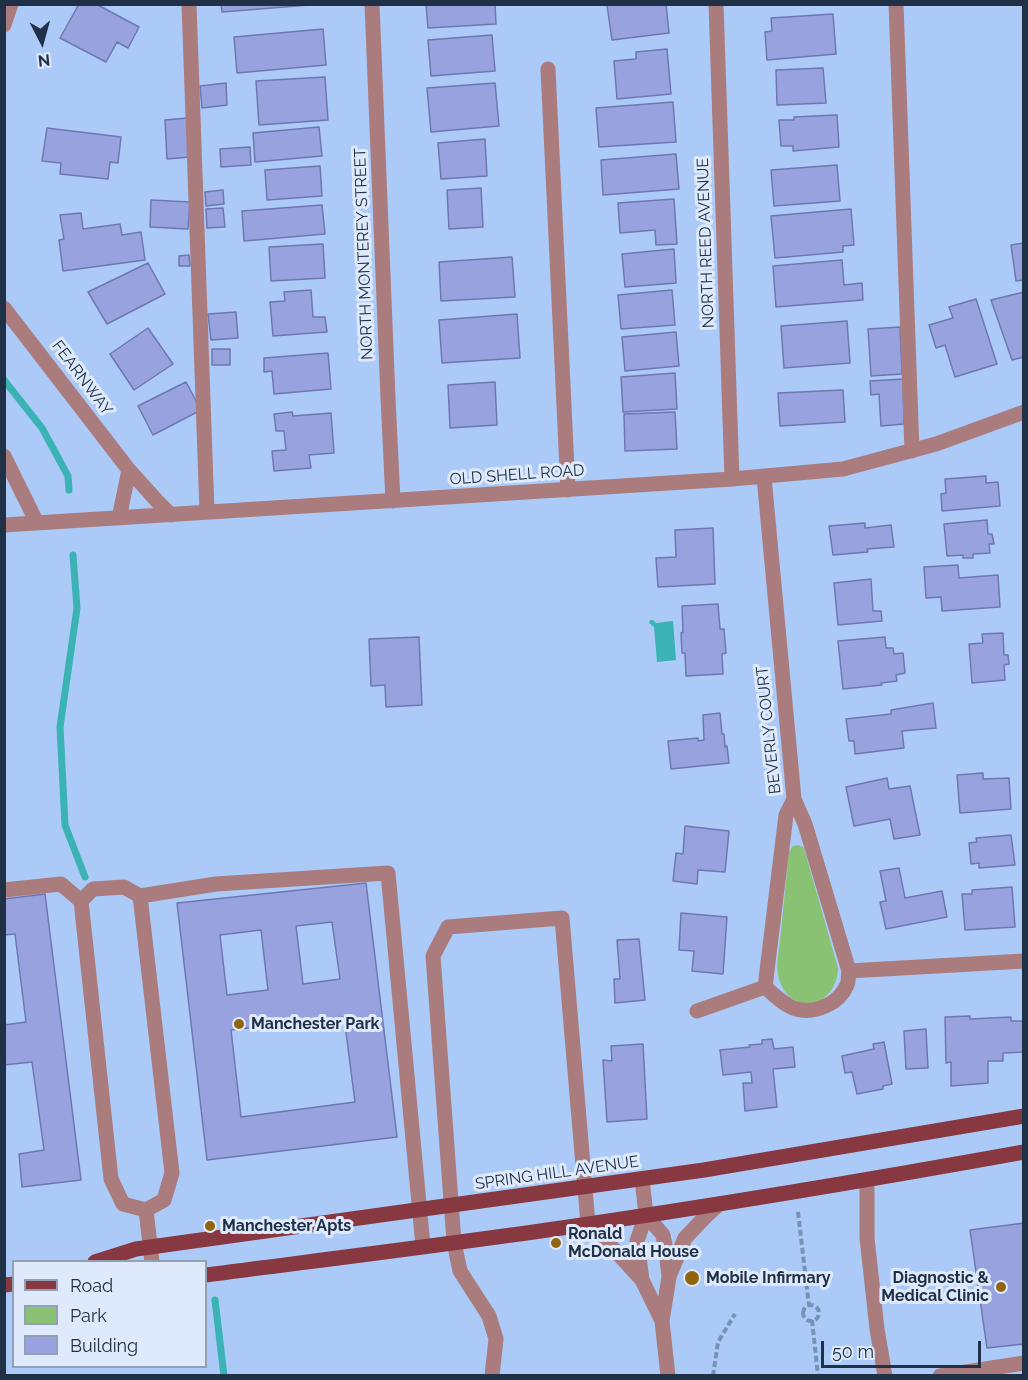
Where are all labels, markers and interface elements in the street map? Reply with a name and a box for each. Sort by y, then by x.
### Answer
north arrow [12,12,72,72]
text: N [37,50,51,70]
street label: NORTH MONTEREY STREET [351,148,377,360]
street label: NORTH REED AVENUE [693,157,719,329]
street label: FEARNWAY [48,337,116,419]
street label: OLD SHELL ROAD [449,461,585,489]
street label: BEVERLY COURT [753,665,785,795]
place label: Manchester Park [251,1014,380,1034]
marker: Manchester Park [232,1017,246,1031]
street label: SPRING HILL AVENUE [474,1152,640,1194]
place label: Manchester Apts [222,1216,351,1236]
marker: Manchester Apts [203,1219,217,1233]
place label: Ronald McDonald House [568,1224,699,1262]
marker: Ronald McDonald House [549,1236,563,1250]
legend [12,1260,207,1368]
place label: Mobile Infirmary [706,1268,831,1288]
place label: Diagnostic & Medical Clinic [881,1268,989,1306]
marker: Mobile Infirmary [683,1269,701,1287]
text: Road [70,1275,113,1296]
marker: Diagnostic & Medical Clinic [994,1280,1008,1294]
text: Park [70,1305,107,1326]
scale bar [824,1329,984,1367]
text: Building [70,1335,138,1356]
text: 50 m [832,1341,874,1362]

